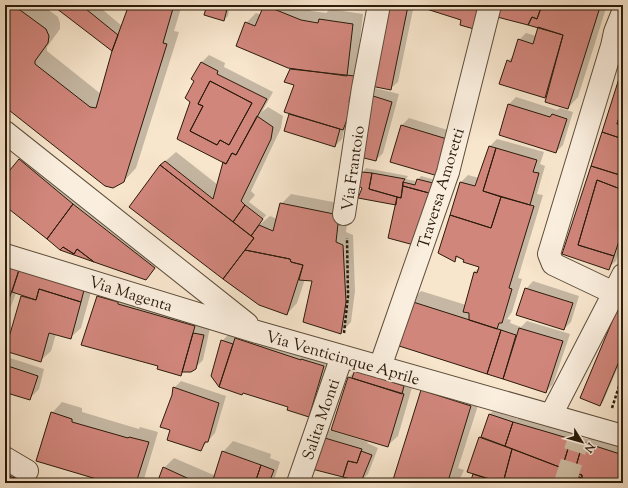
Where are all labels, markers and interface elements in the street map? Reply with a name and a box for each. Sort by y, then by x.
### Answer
street label: Via Frantoio [337,124,372,213]
street label: Traversa Amoretti [413,125,472,252]
street label: Via Magenta [86,272,176,319]
street label: Via Venticinque Aprile [263,326,422,392]
street label: Salita Monti [298,376,347,464]
north arrow [562,422,602,462]
text: N [580,438,599,456]

